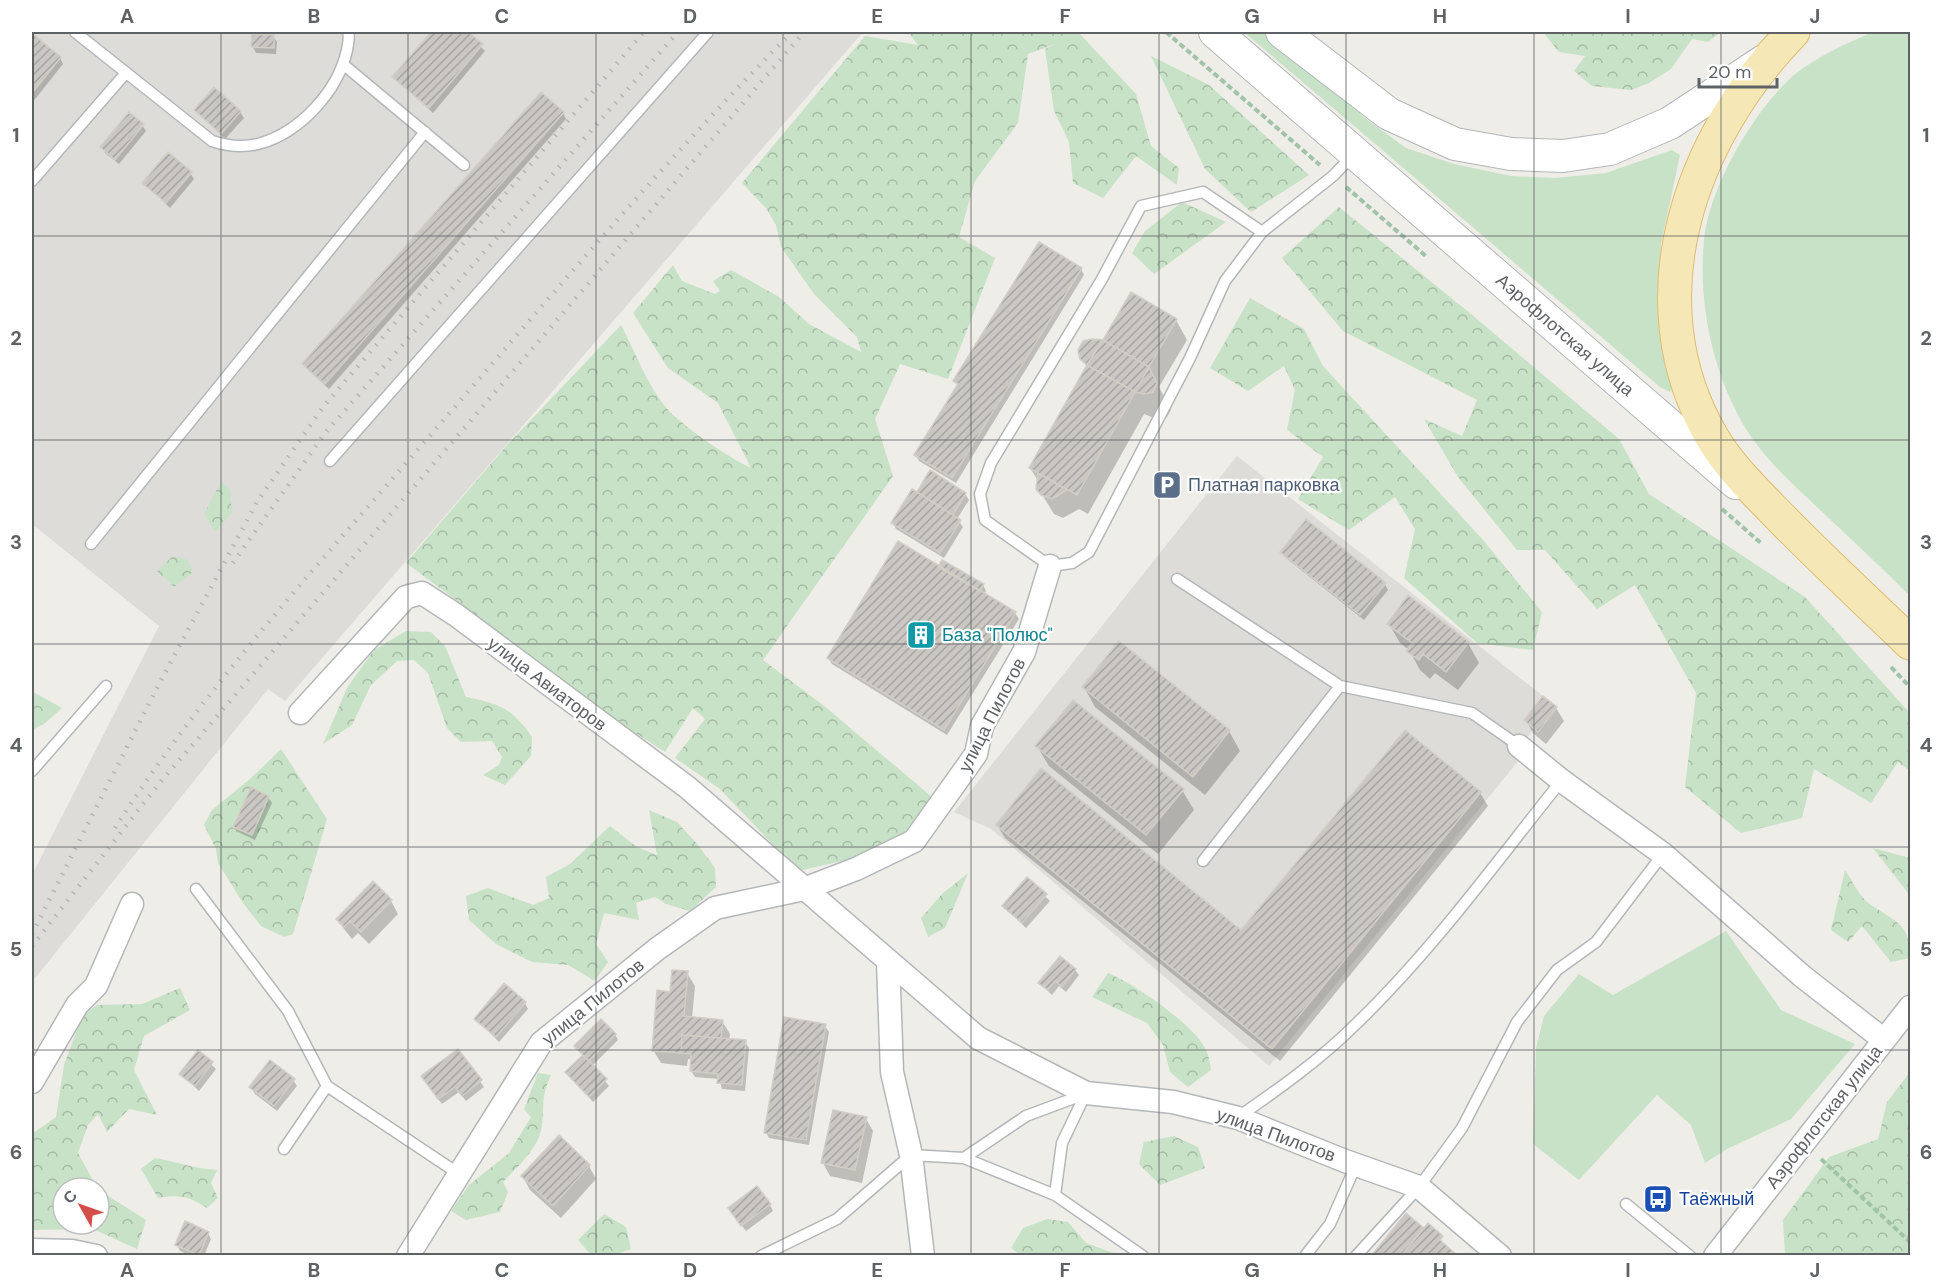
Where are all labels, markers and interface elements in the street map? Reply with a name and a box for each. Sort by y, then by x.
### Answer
text: A [120,3,134,29]
text: B [308,3,320,29]
text: C [495,3,509,29]
text: D [683,3,697,29]
text: E [871,3,883,29]
text: F [1059,3,1071,29]
text: G [1244,3,1260,29]
text: H [1433,3,1447,29]
text: I [1625,3,1631,29]
text: J [1810,3,1820,29]
scale bar [1699,51,1777,89]
text: 20 m [1708,60,1751,84]
text: 1 [12,122,20,148]
text: 1 [1922,122,1930,148]
street label: Аэрофлотская улица [1491,268,1640,402]
text: 2 [10,325,22,351]
text: 2 [1920,325,1932,351]
parking icon: Платная парковка [1151,469,1183,501]
place label: Платная парковка [1188,473,1340,497]
text: 3 [10,529,22,555]
text: 3 [1920,529,1932,555]
building icon: База "Полюс" [905,619,937,651]
place label: База "Полюс" [942,623,1053,647]
street label: улица Авиаторов [483,631,611,737]
street label: улица Пилотов [953,654,1031,776]
text: 4 [10,732,23,758]
text: 4 [1920,732,1933,758]
text: 5 [10,936,22,962]
text: 5 [1920,936,1932,962]
street label: улица Пилотов [537,953,649,1051]
street label: Аэрофлотская улица [1760,1040,1888,1194]
street label: улица Пилотов [1213,1102,1339,1168]
text: 6 [10,1139,22,1165]
text: 6 [1920,1139,1932,1165]
north arrow [51,1176,111,1236]
bus stop icon: Таёжный [1642,1183,1674,1215]
text: С [58,1185,82,1208]
place label: Таёжный [1679,1187,1754,1211]
text: A [120,1257,134,1283]
text: B [308,1257,320,1283]
text: C [495,1257,509,1283]
text: D [683,1257,697,1283]
text: E [871,1257,883,1283]
text: F [1059,1257,1071,1283]
text: G [1244,1257,1260,1283]
text: H [1433,1257,1447,1283]
text: I [1625,1257,1631,1283]
text: J [1810,1257,1820,1283]

